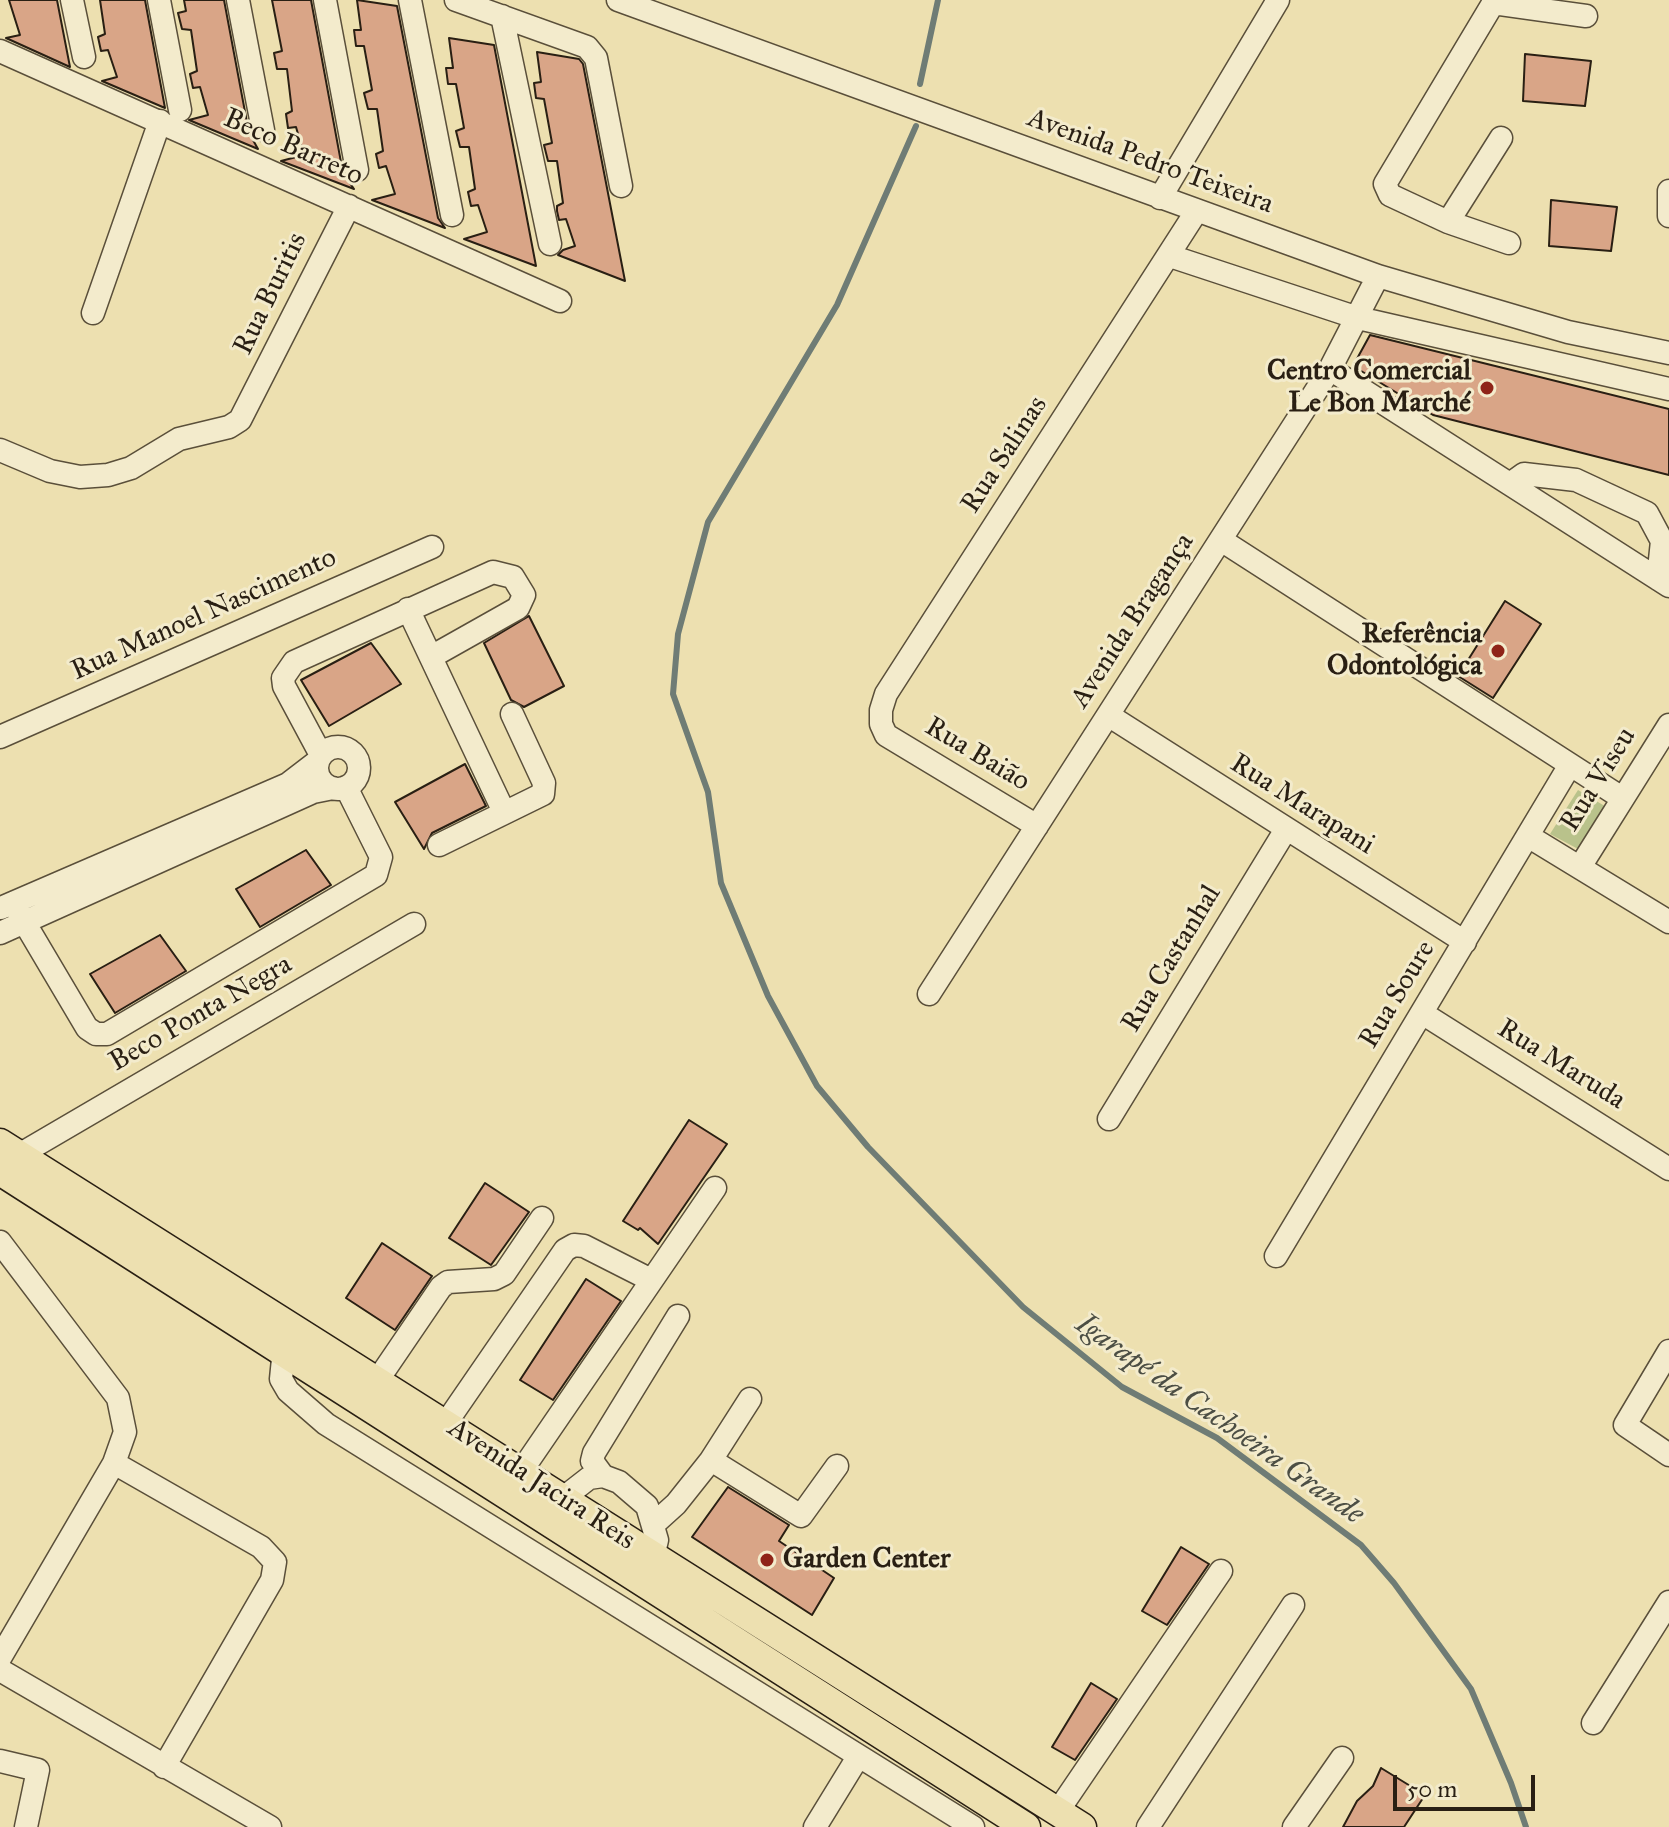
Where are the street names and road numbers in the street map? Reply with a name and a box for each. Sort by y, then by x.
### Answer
street label: Beco Barreto [218,102,368,194]
street label: Avenida Pedro Teixeira [1023,102,1277,222]
street label: Rua Buritis [227,228,315,360]
street label: Rua Salinas [955,390,1055,520]
street label: Avenida Bragança [1064,527,1202,715]
street label: Rua Manoel Nascimento [66,541,342,689]
street label: Rua Baião [918,711,1036,799]
street label: Rua Viseu [1554,722,1644,838]
street label: Rua Marapani [1224,747,1380,863]
street label: Rua Castanhal [1115,880,1229,1038]
street label: Rua Soure [1353,935,1443,1055]
street label: Beco Ponta Negra [104,948,298,1080]
street label: Rua Maruda [1491,1013,1631,1117]
street label: Avenida Jacira Reis [441,1412,641,1558]

